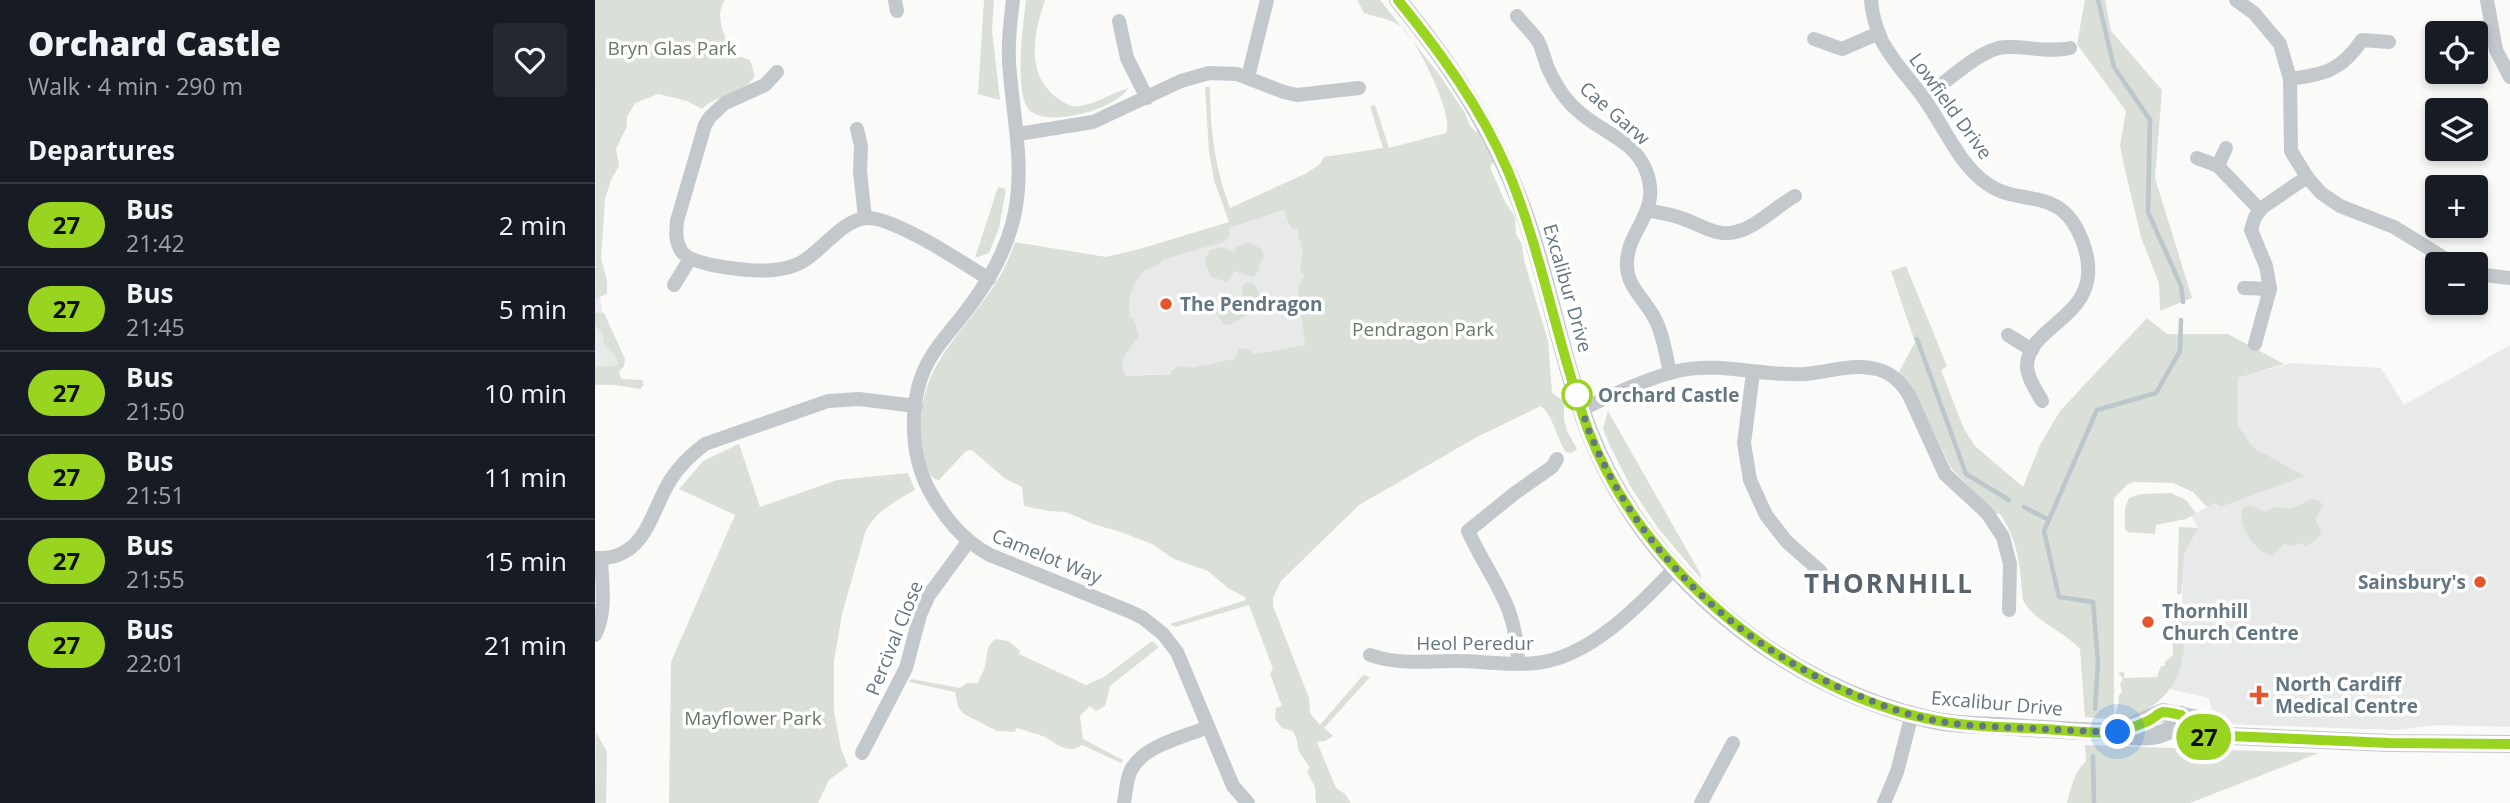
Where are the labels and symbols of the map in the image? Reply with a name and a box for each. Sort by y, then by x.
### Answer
park label: Bryn Glas Park [607,35,737,61]
street label: Lowfield Drive [1904,47,1998,165]
street label: Cae Garw [1574,75,1656,151]
street label: Excalibur Drive [1537,221,1599,355]
place label: The Pendragon [1180,291,1322,317]
marker: The Pendragon [1158,296,1174,312]
park label: Pendragon Park [1352,316,1494,342]
marker: Orchard Castle [1562,380,1592,410]
place label: Orchard Castle [1598,382,1739,408]
street label: Camelot Way [988,522,1106,590]
district label: THORNHILL [1804,565,1974,601]
place label: Sainsbury's [2358,569,2466,595]
marker: Sainsbury's [2472,574,2488,590]
street label: Percival Close [859,577,929,699]
place label: Thornhill Church Centre [2162,598,2299,646]
marker: Thornhill Church Centre [2140,614,2156,630]
street label: Heol Peredur [1416,630,1534,656]
place label: North Cardiff Medical Centre [2275,671,2418,719]
street label: Excalibur Drive [1930,684,2064,722]
marker: North Cardiff Medical Centre [2249,685,2269,705]
park label: Mayflower Park [684,705,822,731]
your location [2100,714,2135,749]
line badge: 27 [2173,714,2235,760]

